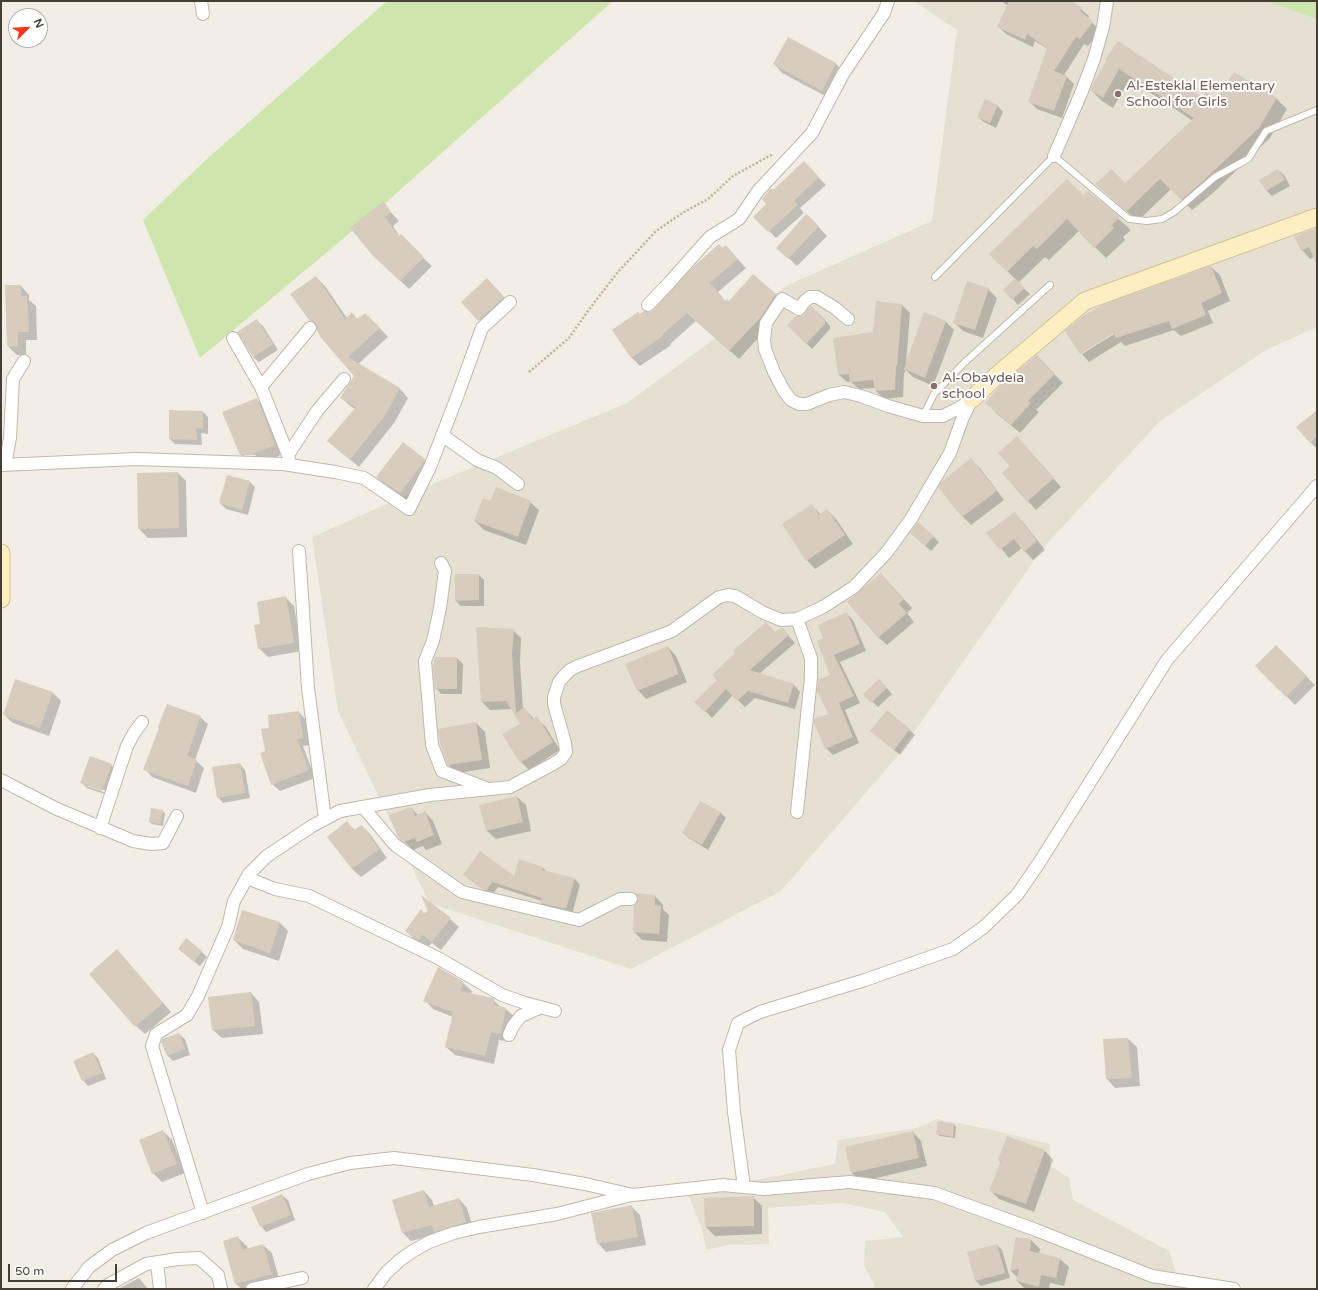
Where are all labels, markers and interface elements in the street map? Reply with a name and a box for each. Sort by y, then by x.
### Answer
north arrow [8,8,48,48]
text: N [31,17,46,30]
place label: Al-Esteklal Elementary School for Girls [1126,78,1275,110]
marker: Al-Esteklal Elementary School for Girls [1113,89,1123,99]
place label: Al-Obaydeia school [942,370,1024,402]
marker: Al-Obaydeia school [929,381,939,391]
scale bar [10,1256,119,1282]
text: 50 m [15,1264,44,1278]

